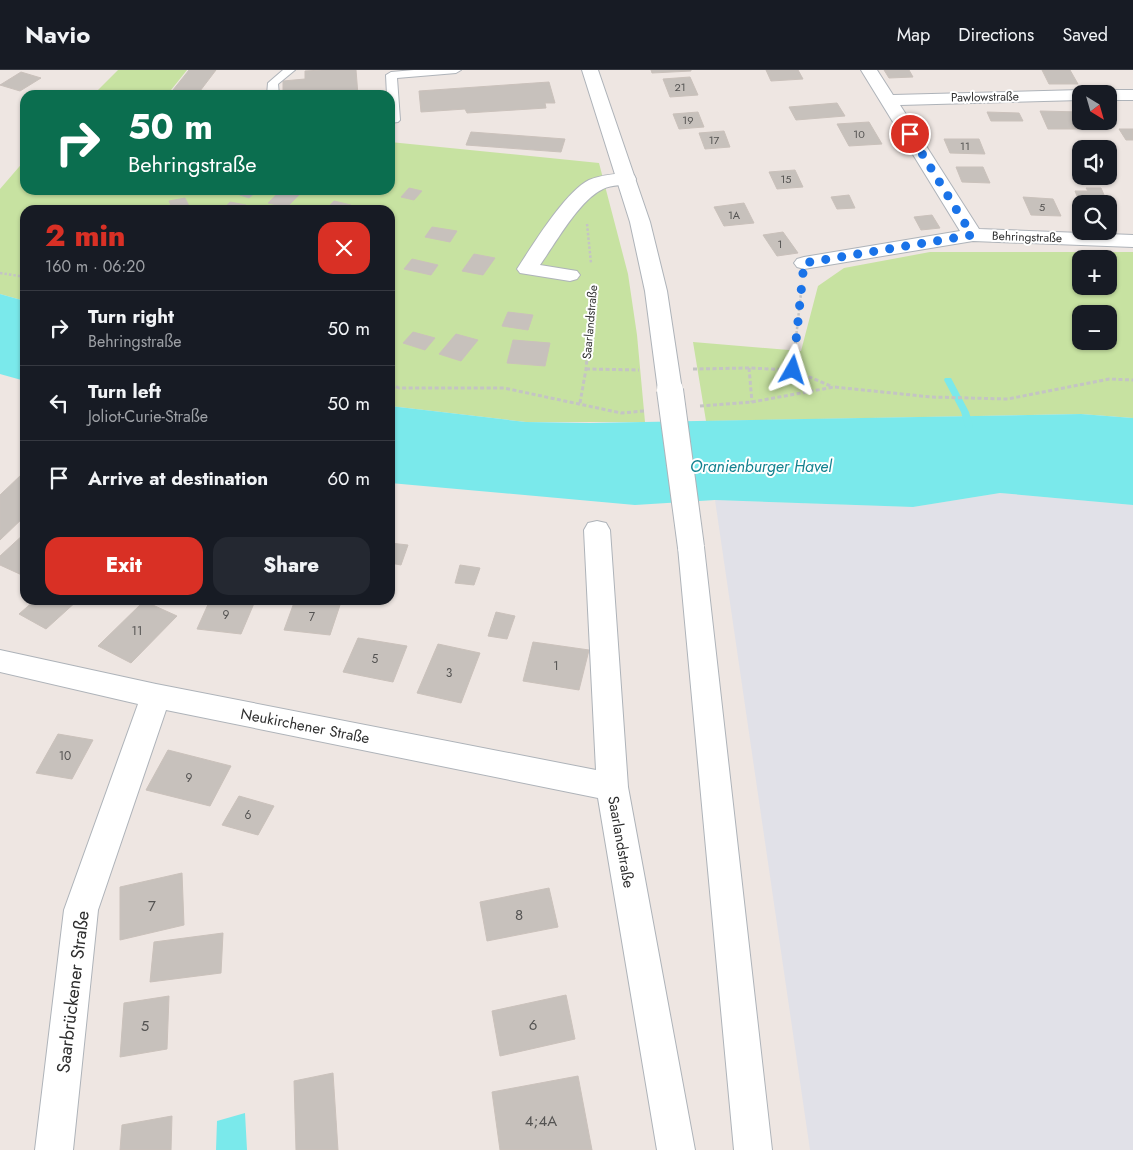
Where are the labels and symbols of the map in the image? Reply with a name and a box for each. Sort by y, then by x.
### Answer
house number: 21 [674,79,686,95]
north arrow [1072,85,1118,130]
street label: Pawlowstraße [951,87,1019,107]
house number: 19 [682,112,694,128]
pin [889,113,931,155]
house number: 10 [853,126,865,142]
house number: 17 [709,132,720,148]
house number: 11 [960,138,970,154]
house number: 15 [780,171,792,187]
house number: 5 [1039,199,1045,215]
house number: 1A [728,207,741,223]
street label: Behringstraße [992,227,1062,247]
house number: 1 [778,236,782,252]
street label: Saarlandstraße [578,284,602,360]
position arrow [766,343,818,395]
water label: Oranienburger Havel [690,455,833,478]
house number: 9 [223,606,230,624]
house number: 7 [309,608,316,626]
house number: 11 [132,622,142,640]
house number: 5 [372,650,379,668]
house number: 1 [553,657,559,675]
house number: 3 [446,664,453,682]
street label: Neukirchener Straße [239,703,372,749]
house number: 10 [59,747,71,765]
house number: 9 [186,769,193,787]
street label: Saarlandstraße [602,794,640,890]
house number: 6 [245,806,252,824]
house number: 7 [148,895,156,917]
house number: 8 [515,904,523,926]
street label: Saarbrückener Straße [50,909,96,1075]
house number: 6 [529,1014,537,1036]
house number: 5 [141,1015,149,1037]
house number: 4;4A [525,1110,557,1132]

